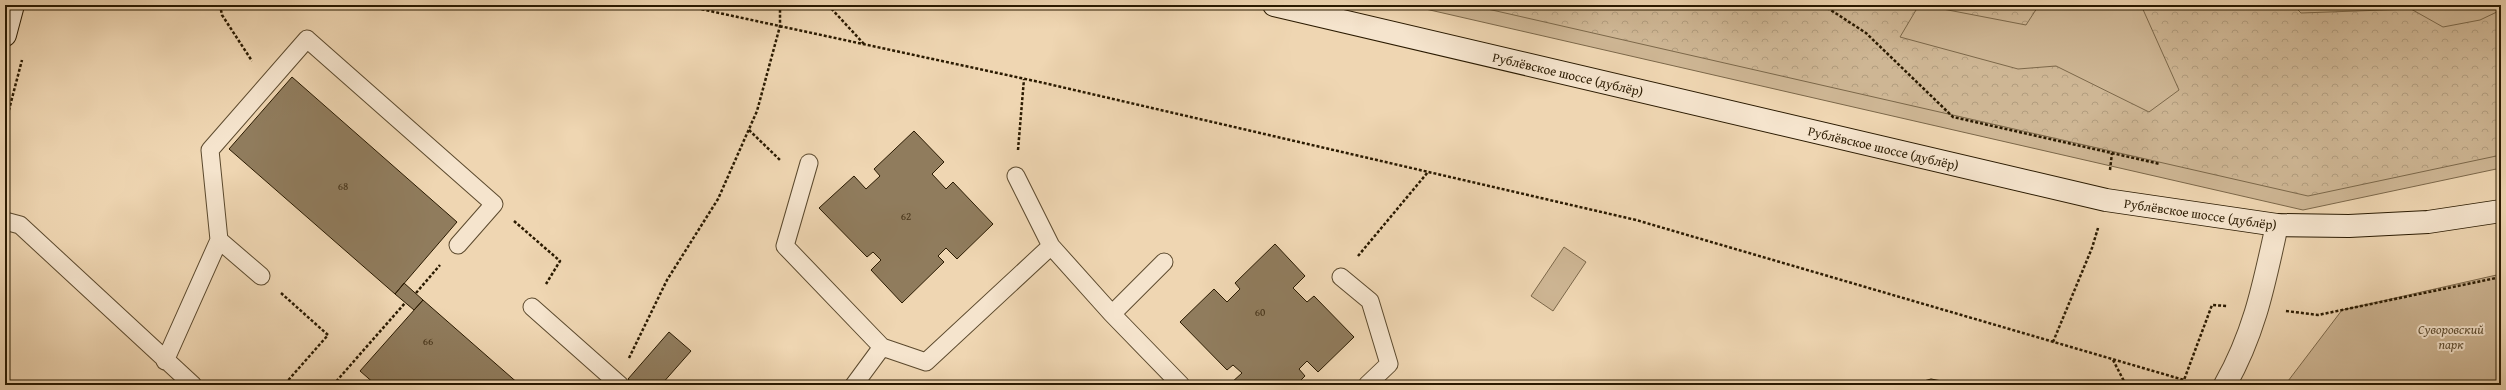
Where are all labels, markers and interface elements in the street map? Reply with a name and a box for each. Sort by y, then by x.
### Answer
street label: Рублёвское шоссе (дублёр) [1491,48,1645,101]
street label: Рублёвское шоссе (дублёр) [1806,121,1961,175]
house number: 68 [338,178,348,194]
street label: Рублёвское шоссе (дублёр) [2123,194,2278,235]
house number: 62 [901,208,911,224]
house number: 60 [1255,304,1265,320]
park label: Суворовский парк [2418,320,2484,354]
house number: 66 [423,333,433,349]

